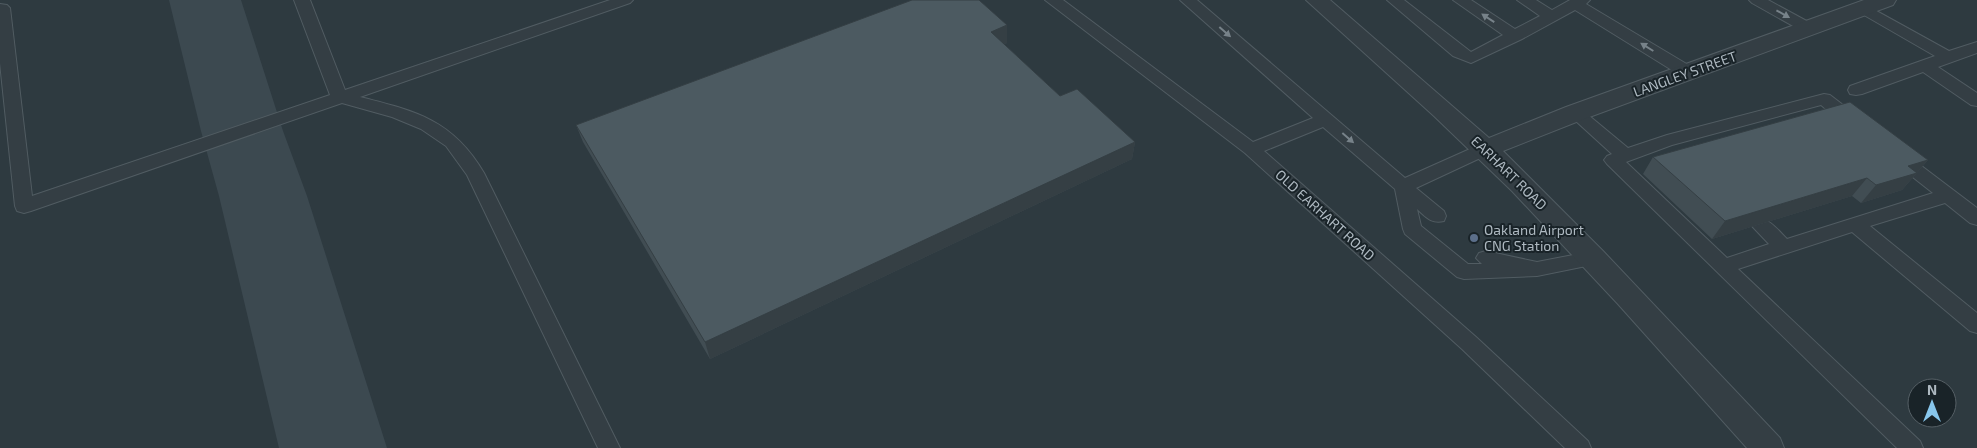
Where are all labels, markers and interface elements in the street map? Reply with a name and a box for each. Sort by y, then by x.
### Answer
one-way arrow [1775,10,1790,18]
one-way arrow [1482,13,1495,23]
one-way arrow [1219,26,1231,38]
one-way arrow [1641,43,1654,52]
street label: LANGLEY STREET [1631,47,1739,100]
street label: EARHART ROAD [1468,132,1551,213]
one-way arrow [1341,133,1354,144]
street label: OLD EARHART ROAD [1272,166,1378,264]
place label: Oakland Airport CNG Station [1484,221,1584,254]
marker: Oakland Airport CNG Station [1468,232,1480,244]
north arrow [1907,378,1957,428]
text: N [1927,381,1937,398]

